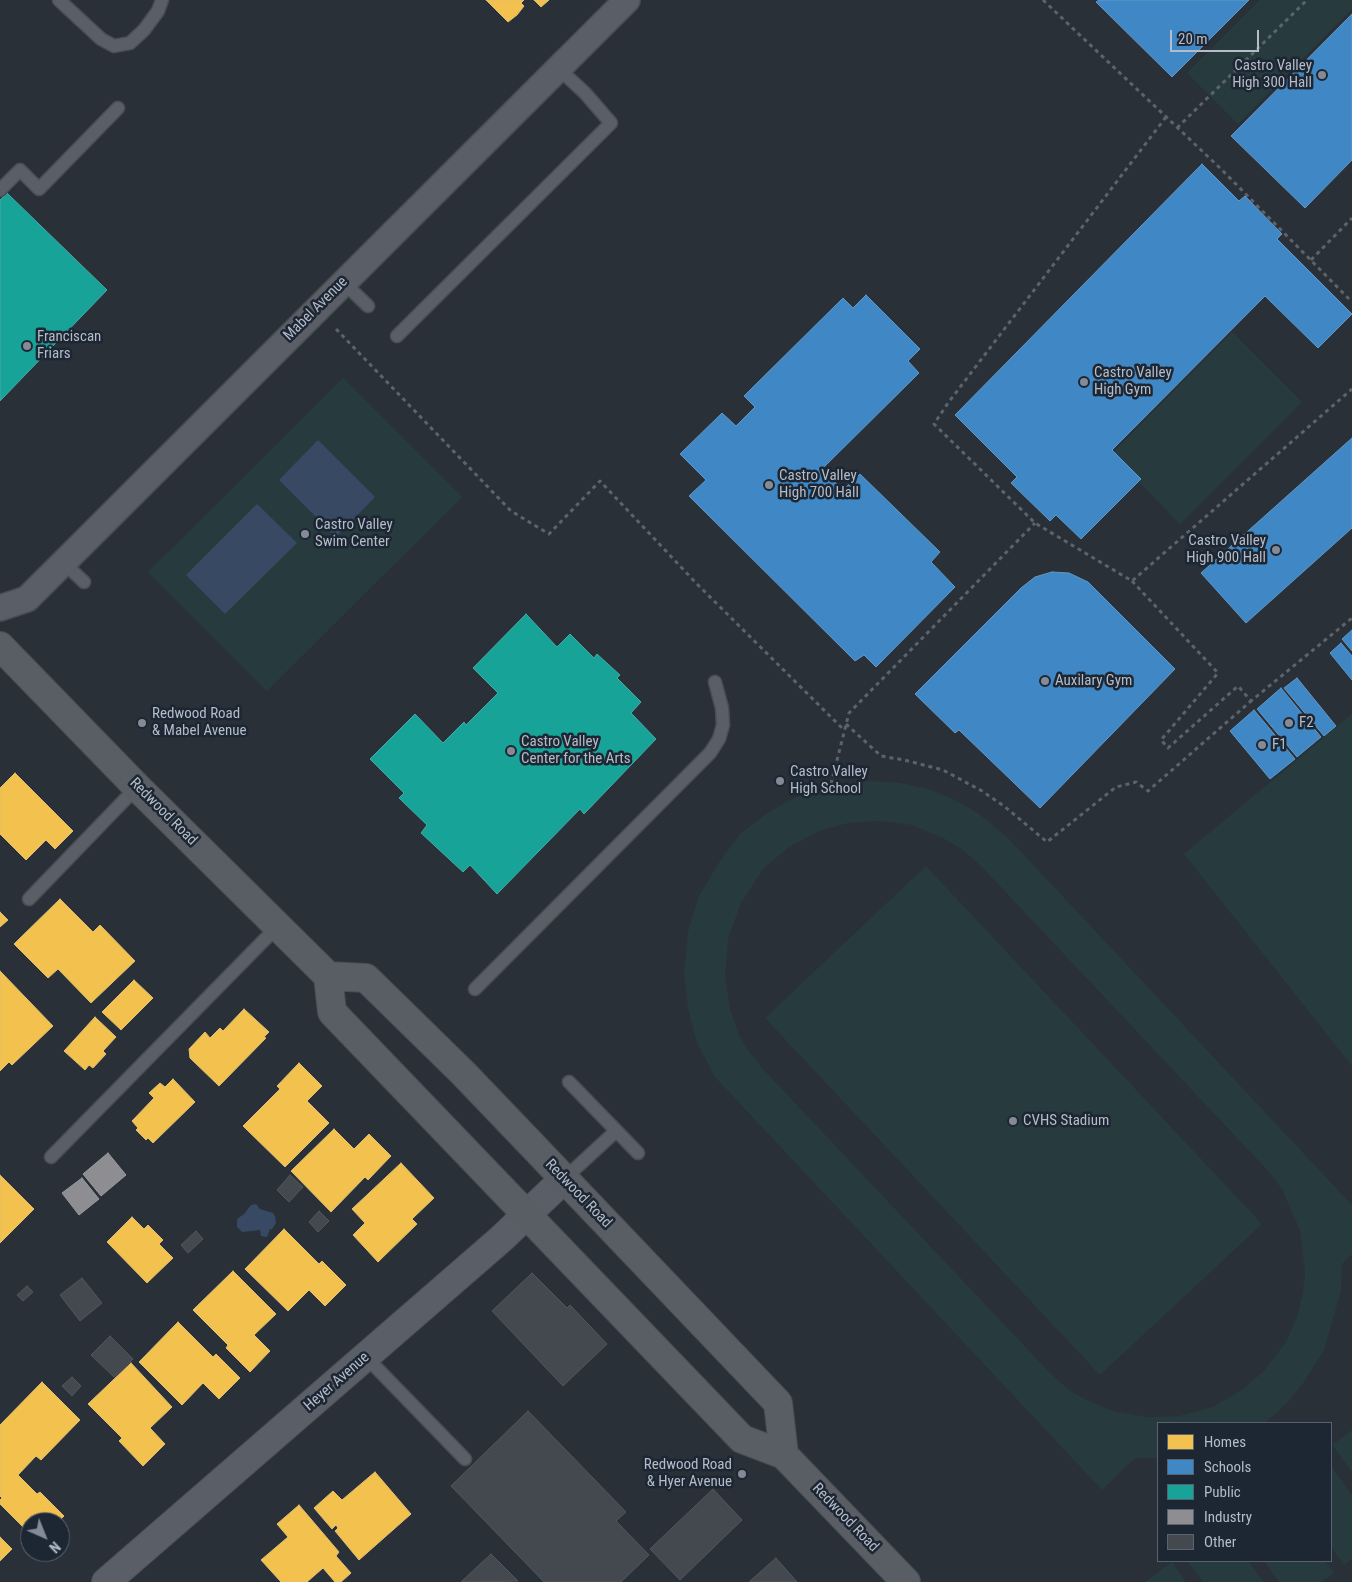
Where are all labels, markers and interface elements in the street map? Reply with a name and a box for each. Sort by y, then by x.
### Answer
scale bar [1172,20,1261,52]
text: 20 m [1178,30,1208,48]
place label: Castro Valley High 300 Hall [1232,57,1312,92]
marker: Castro Valley High 300 Hall [1316,69,1328,81]
street label: Mabel Avenue [280,273,352,345]
place label: Franciscan Friars [37,328,101,363]
marker: Franciscan Friars [21,340,33,352]
place label: Castro Valley High Gym [1094,364,1172,399]
marker: Castro Valley High Gym [1078,376,1090,388]
place label: Castro Valley High 700 Hall [779,467,859,502]
marker: Castro Valley High 700 Hall [763,479,775,491]
place label: Castro Valley Swim Center [315,516,393,551]
marker: Castro Valley Swim Center [299,528,311,540]
place label: Castro Valley High 900 Hall [1186,532,1266,567]
marker: Castro Valley High 900 Hall [1270,544,1282,556]
place label: Auxilary Gym [1055,672,1132,690]
marker: Auxilary Gym [1039,675,1051,687]
place label: Redwood Road & Mabel Avenue [152,705,247,740]
place label: F2 [1299,714,1314,732]
marker: Redwood Road & Mabel Avenue [136,717,148,729]
marker: F2 [1283,717,1295,729]
place label: Castro Valley Center for the Arts [521,733,631,768]
place label: F1 [1272,736,1287,754]
marker: F1 [1256,739,1268,751]
marker: Castro Valley Center for the Arts [505,745,517,757]
place label: Castro Valley High School [790,763,868,798]
street label: Redwood Road [125,774,201,850]
marker: Castro Valley High School [774,775,786,787]
place label: CVHS Stadium [1023,1112,1109,1130]
marker: CVHS Stadium [1007,1115,1019,1127]
street label: Redwood Road [541,1156,615,1232]
street label: Heyer Avenue [301,1349,373,1415]
legend [1157,1422,1332,1562]
text: Homes [1204,1433,1246,1451]
place label: Redwood Road & Hyer Avenue [644,1456,732,1491]
text: Schools [1204,1458,1251,1476]
marker: Redwood Road & Hyer Avenue [736,1468,748,1480]
street label: Redwood Road [808,1480,882,1556]
text: Public [1204,1483,1241,1501]
text: Industry [1204,1508,1252,1526]
north arrow [20,1512,70,1562]
text: Other [1204,1533,1236,1551]
text: N [46,1538,63,1556]

